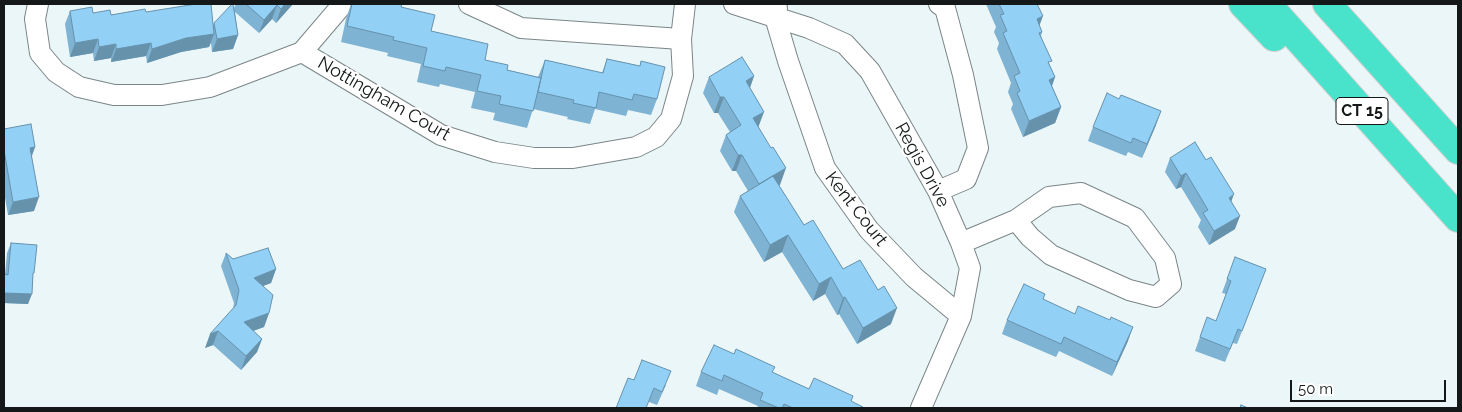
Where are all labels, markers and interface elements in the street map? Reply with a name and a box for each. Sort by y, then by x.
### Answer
street label: Nottingham Court [314,52,454,146]
road number: CT 15 [1336,98,1388,124]
street label: Regis Drive [890,119,954,211]
street label: Kent Court [820,167,892,251]
scale bar [1292,370,1448,402]
text: 50 m [1298,380,1333,398]

